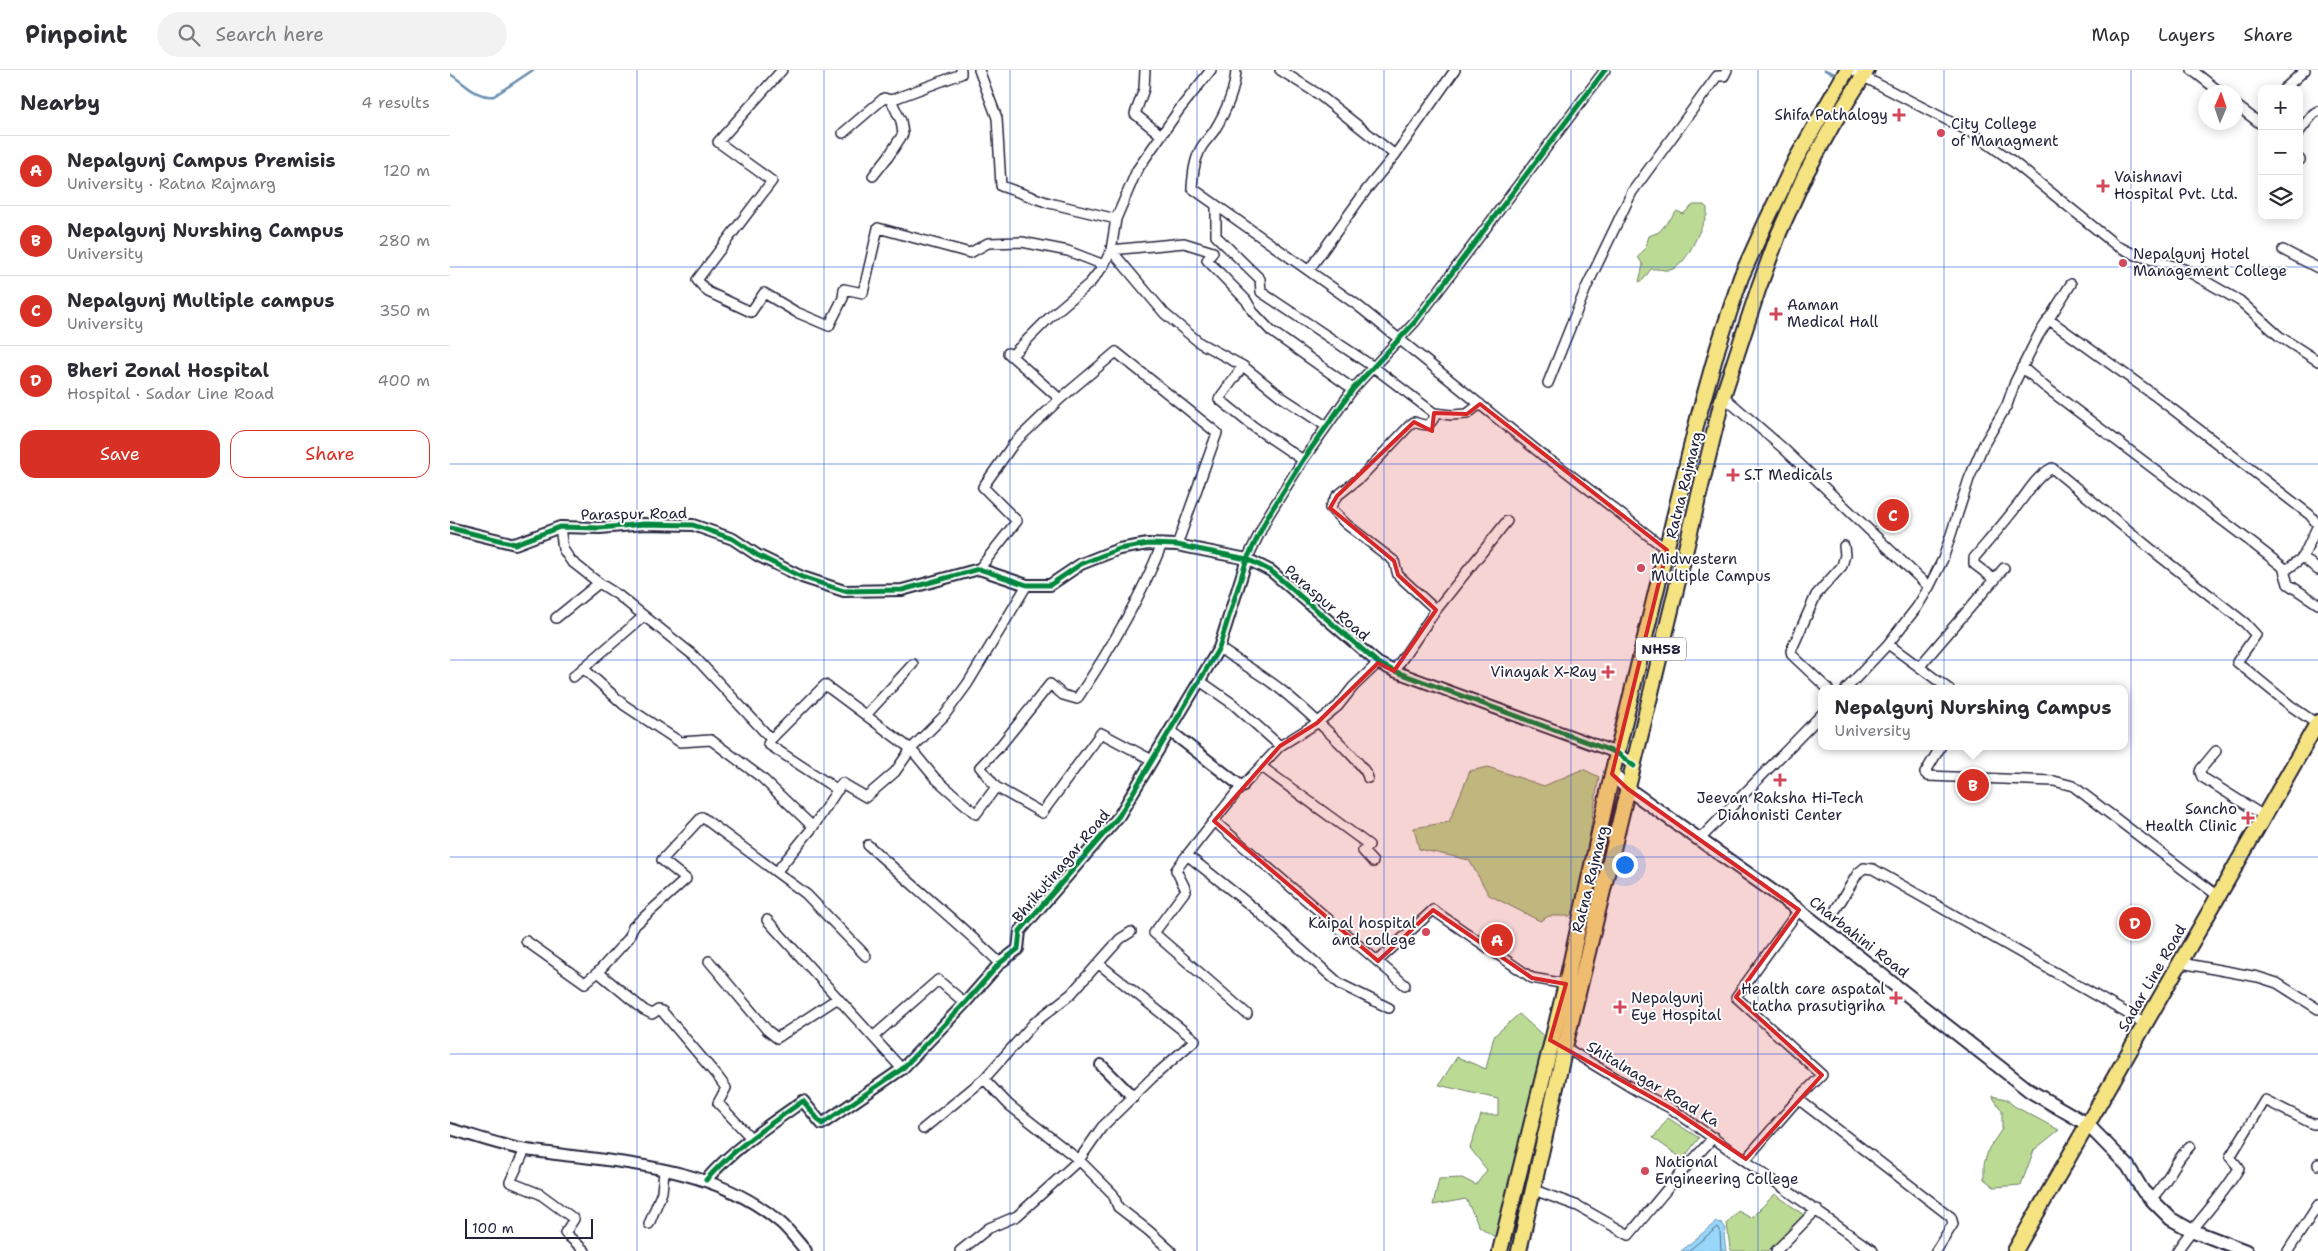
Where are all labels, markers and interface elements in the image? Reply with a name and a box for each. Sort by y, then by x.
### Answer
search box [157,12,507,57]
text: Pinpoint [25,19,127,51]
icon: search [175,21,203,49]
text: Search here [215,22,324,47]
text: Map [2092,23,2130,47]
text: Layers [2158,23,2215,47]
text: Share [2243,23,2293,47]
north arrow [2198,85,2243,130]
map controls [2258,85,2303,220]
button: + [2258,85,2303,130]
text: Nearby [20,89,100,117]
text: 4 results [361,92,430,113]
place label: Shifa Pathalogy [1774,105,1888,125]
marker: Shifa Pathalogy [1892,108,1906,122]
place label: City College of Managment [1951,114,2059,151]
marker: City College of Managment [1935,127,1947,139]
button: − [2258,130,2303,175]
text: Nepalgunj Campus Premisis [67,148,336,173]
text: A [30,160,42,181]
text: 120 m [383,160,430,181]
place label: Vaishnavi Hospital Pvt. Ltd. [2114,167,2238,204]
text: University · Ratna Rajmarg [67,173,276,194]
button: layers [2258,175,2303,220]
marker: Vaishnavi Hospital Pvt. Ltd. [2096,179,2110,193]
text: Nepalgunj Nurshing Campus [67,218,344,243]
text: B [31,230,41,251]
text: 280 m [378,230,430,251]
text: University [67,243,143,264]
place label: Nepalgunj Hotel Management College [2133,244,2287,281]
marker: Nepalgunj Hotel Management College [2117,257,2129,269]
text: Nepalgunj Multiple campus [67,288,335,313]
place label: Aaman Medical Hall [1787,295,1879,332]
text: C [31,300,41,321]
text: 350 m [379,300,430,321]
marker: Aaman Medical Hall [1769,307,1783,321]
text: University [67,313,143,334]
text: Bheri Zonal Hospital [67,358,269,383]
text: D [30,370,42,391]
text: 400 m [377,370,430,391]
text: Hospital · Sadar Line Road [67,383,274,404]
street label: Ratna Rajmarg [1661,429,1707,541]
button: Save [20,430,220,478]
button: Share [230,430,430,478]
place label: S.T Medicals [1744,465,1833,485]
marker: S.T Medicals [1726,468,1740,482]
pin: C [1877,496,1909,534]
street label: Paraspur Road [581,503,688,525]
place label: Midwestern Multiple Campus [1651,549,1771,586]
street label: Paraspur Road [1280,561,1374,646]
marker: Midwestern Multiple Campus [1635,562,1647,574]
road number: NH58 [1636,638,1686,660]
place label: Vinayak X-Ray [1490,662,1597,682]
marker: Vinayak X-Ray [1601,665,1615,679]
popup [1818,685,2128,750]
text: Nepalgunj Nurshing Campus [1835,695,2111,720]
text: University [1835,720,1911,741]
pin: B [1957,766,1989,804]
marker: Jeevan Raksha Hi-Tech Diahonisti Center [1773,773,1787,787]
place label: Jeevan Raksha Hi-Tech Diahonisti Center [1696,788,1864,825]
place label: Sancho Health Clinic [2145,799,2237,836]
street label: Bhrikutinagar Road [1008,805,1115,927]
marker: Sancho Health Clinic [2241,811,2255,825]
street label: Ratna Rajmarg [1567,823,1613,935]
your location [1612,852,1638,878]
street label: Charbahini Road [1805,892,1913,982]
pin: D [2119,904,2151,942]
place label: Kaipal hospital and college [1308,913,1416,950]
street label: Sadar Line Road [2113,920,2191,1035]
pin: A [1481,921,1513,959]
marker: Kaipal hospital and college [1420,926,1432,938]
place label: Health care aspatal tatha prasutigriha [1741,979,1886,1016]
place label: Nepalgunj Eye Hospital [1631,988,1722,1025]
marker: Health care aspatal tatha prasutigriha [1889,991,1903,1005]
marker: Nepalgunj Eye Hospital [1613,1000,1627,1014]
street label: Shitalnagar Road Ka [1583,1036,1724,1132]
place label: National Engineering College [1655,1152,1798,1189]
marker: National Engineering College [1639,1165,1651,1177]
scale bar [465,1216,592,1239]
text: 100 m [472,1219,514,1237]

